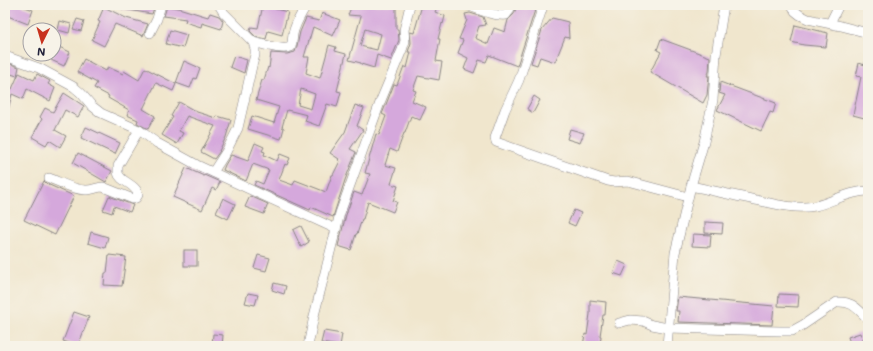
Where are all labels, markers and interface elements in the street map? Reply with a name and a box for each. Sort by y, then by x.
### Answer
north arrow [22,22,62,62]
text: N [36,45,46,60]

